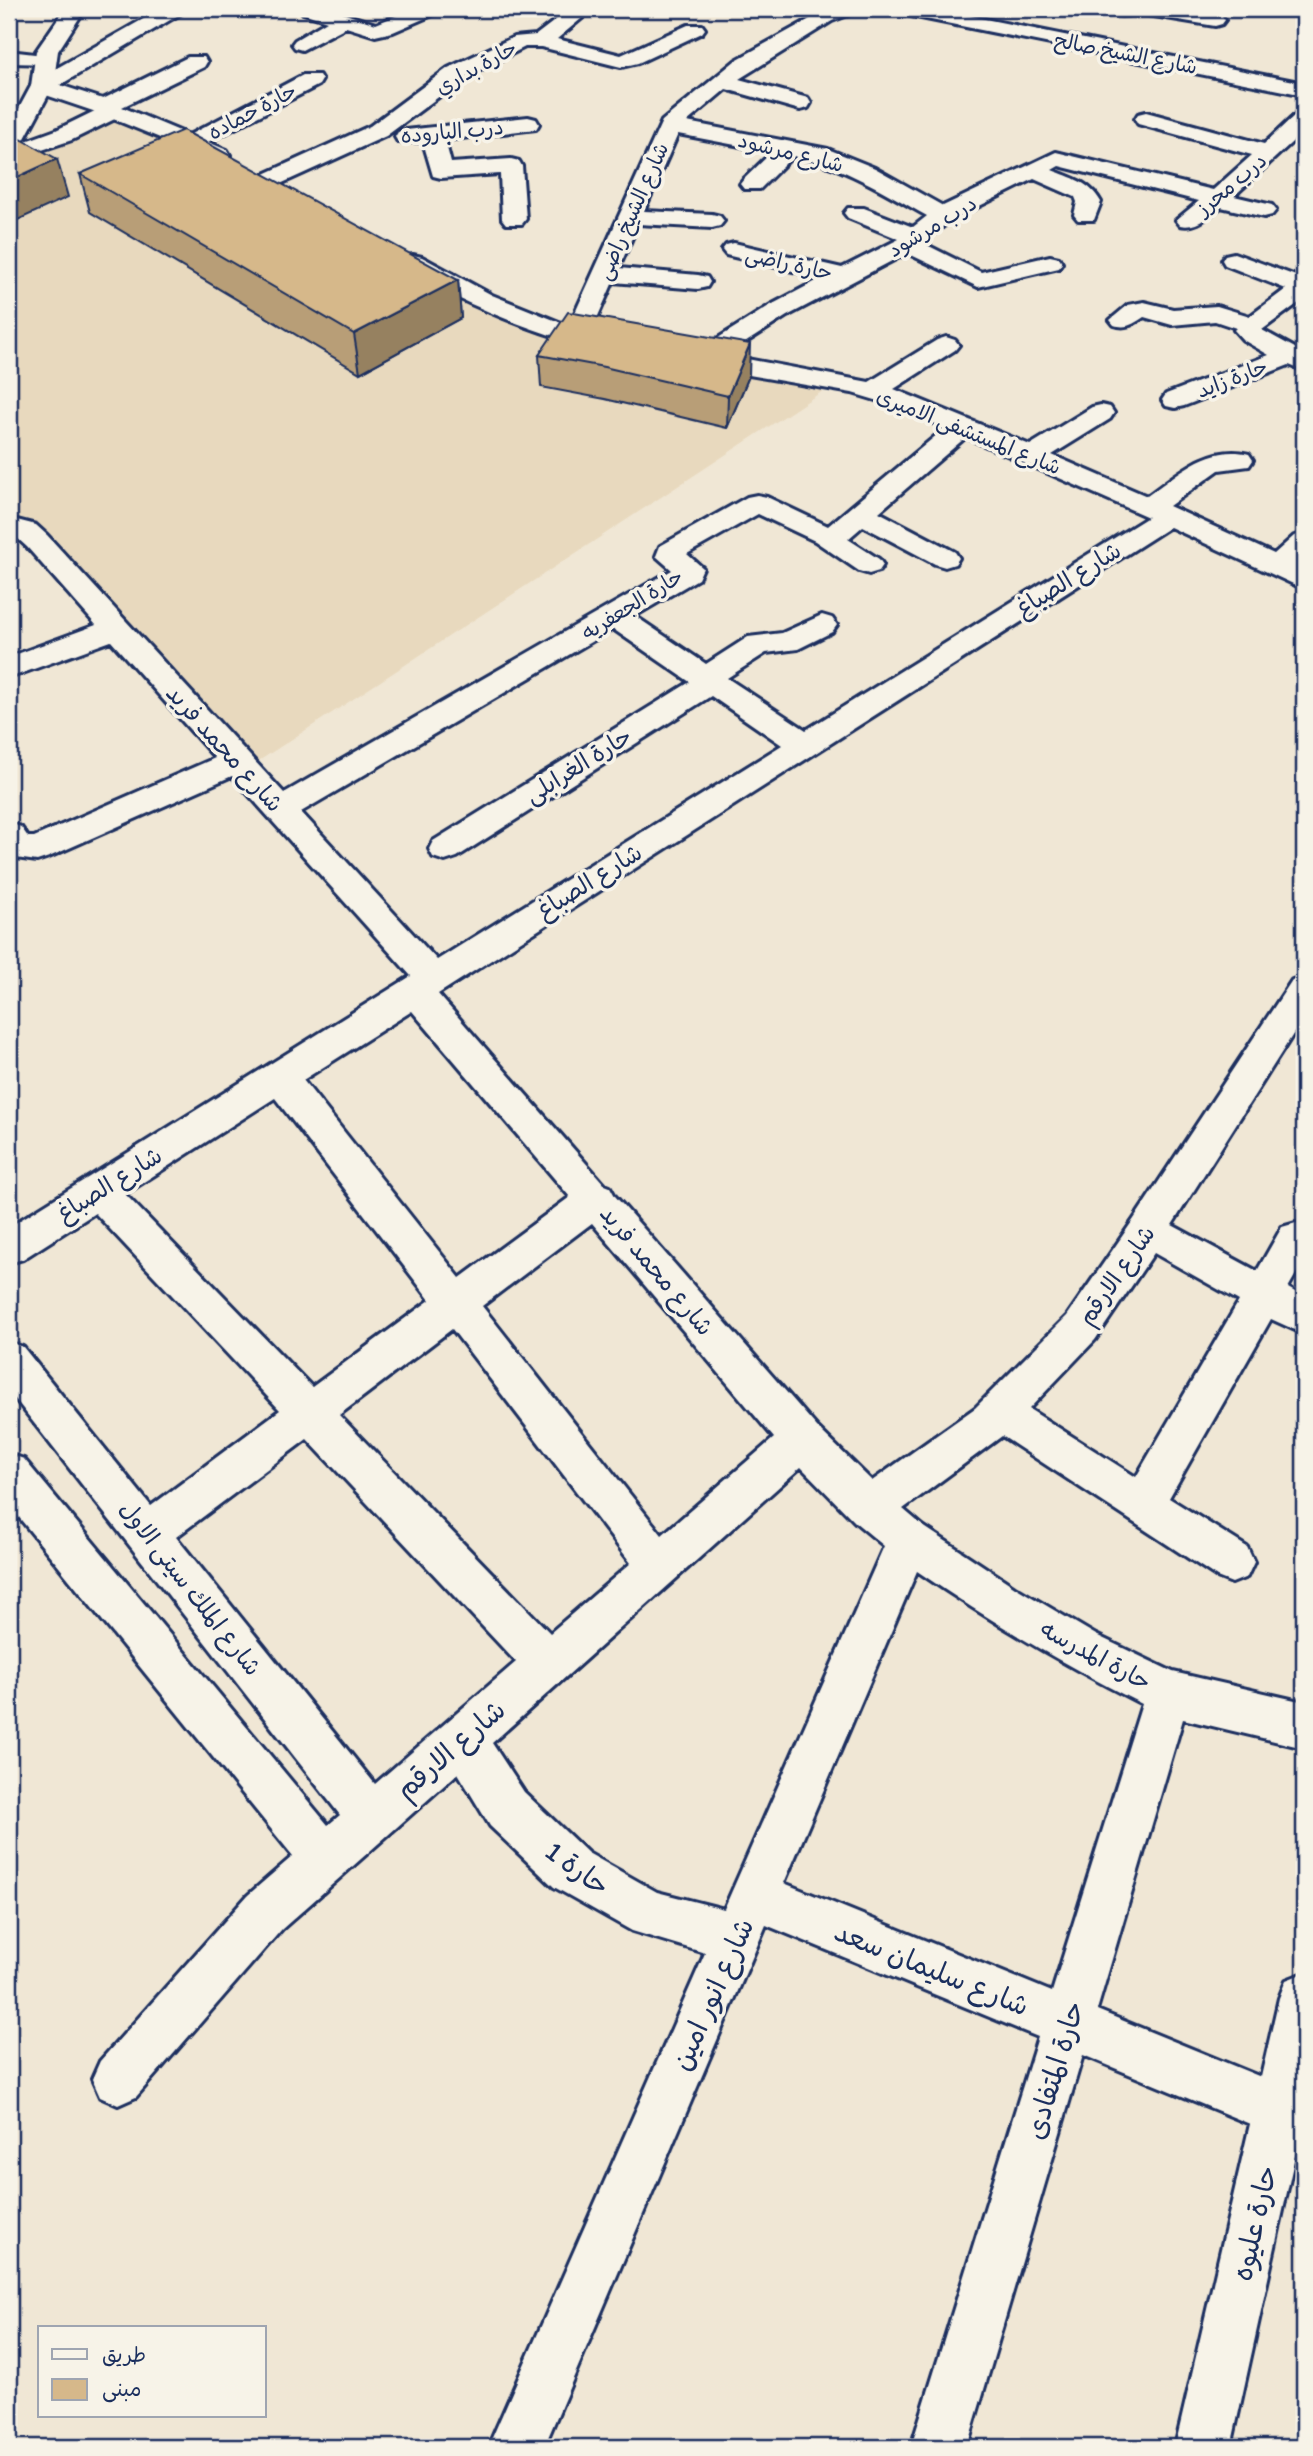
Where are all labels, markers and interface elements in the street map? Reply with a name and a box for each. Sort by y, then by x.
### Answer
street label: شارع الشيخ صالح [1052,27,1200,82]
street label: حارة بداري [431,34,523,102]
street label: حارة حماده [203,77,301,145]
street label: درب الباروده [399,114,505,150]
street label: شارع مرشود [735,127,846,180]
street label: شارع الشيخ راضى [591,138,676,285]
street label: درب محرز [1189,147,1272,223]
street label: درب مرشود [883,190,981,263]
street label: حارة راضى [743,241,835,287]
street label: حارة زايد [1193,353,1271,403]
street label: شارع المستشفى الاميرى [872,383,1065,482]
street label: شارع الصباغ [1010,535,1128,625]
street label: حارة الجعفريه [577,563,687,645]
street label: شارع محمد فريد [158,678,290,820]
street label: حارة الغرابلى [519,721,637,810]
street label: شارع الصباغ [531,837,649,927]
street label: شارع الصباغ [51,1140,169,1230]
street label: شارع محمد فريد [592,1199,720,1343]
street label: شارع الارقم [1071,1220,1164,1333]
street label: شارع الملك سيتى الاول [111,1495,268,1683]
street label: حارة المدرسه [1036,1614,1156,1696]
street label: شارع الارقم [388,1692,515,1810]
street label: حارة 1 [539,1833,617,1903]
street label: شارع انور امين [663,1913,763,2076]
street label: شارع سليمان سعد [829,1913,1034,2025]
street label: حارة المتفادى [1017,1997,1091,2143]
street label: حارة عليوه [1224,2162,1285,2284]
legend [38,2326,266,2418]
text: طريق [102,2342,146,2367]
text: مبنى [102,2376,141,2403]

